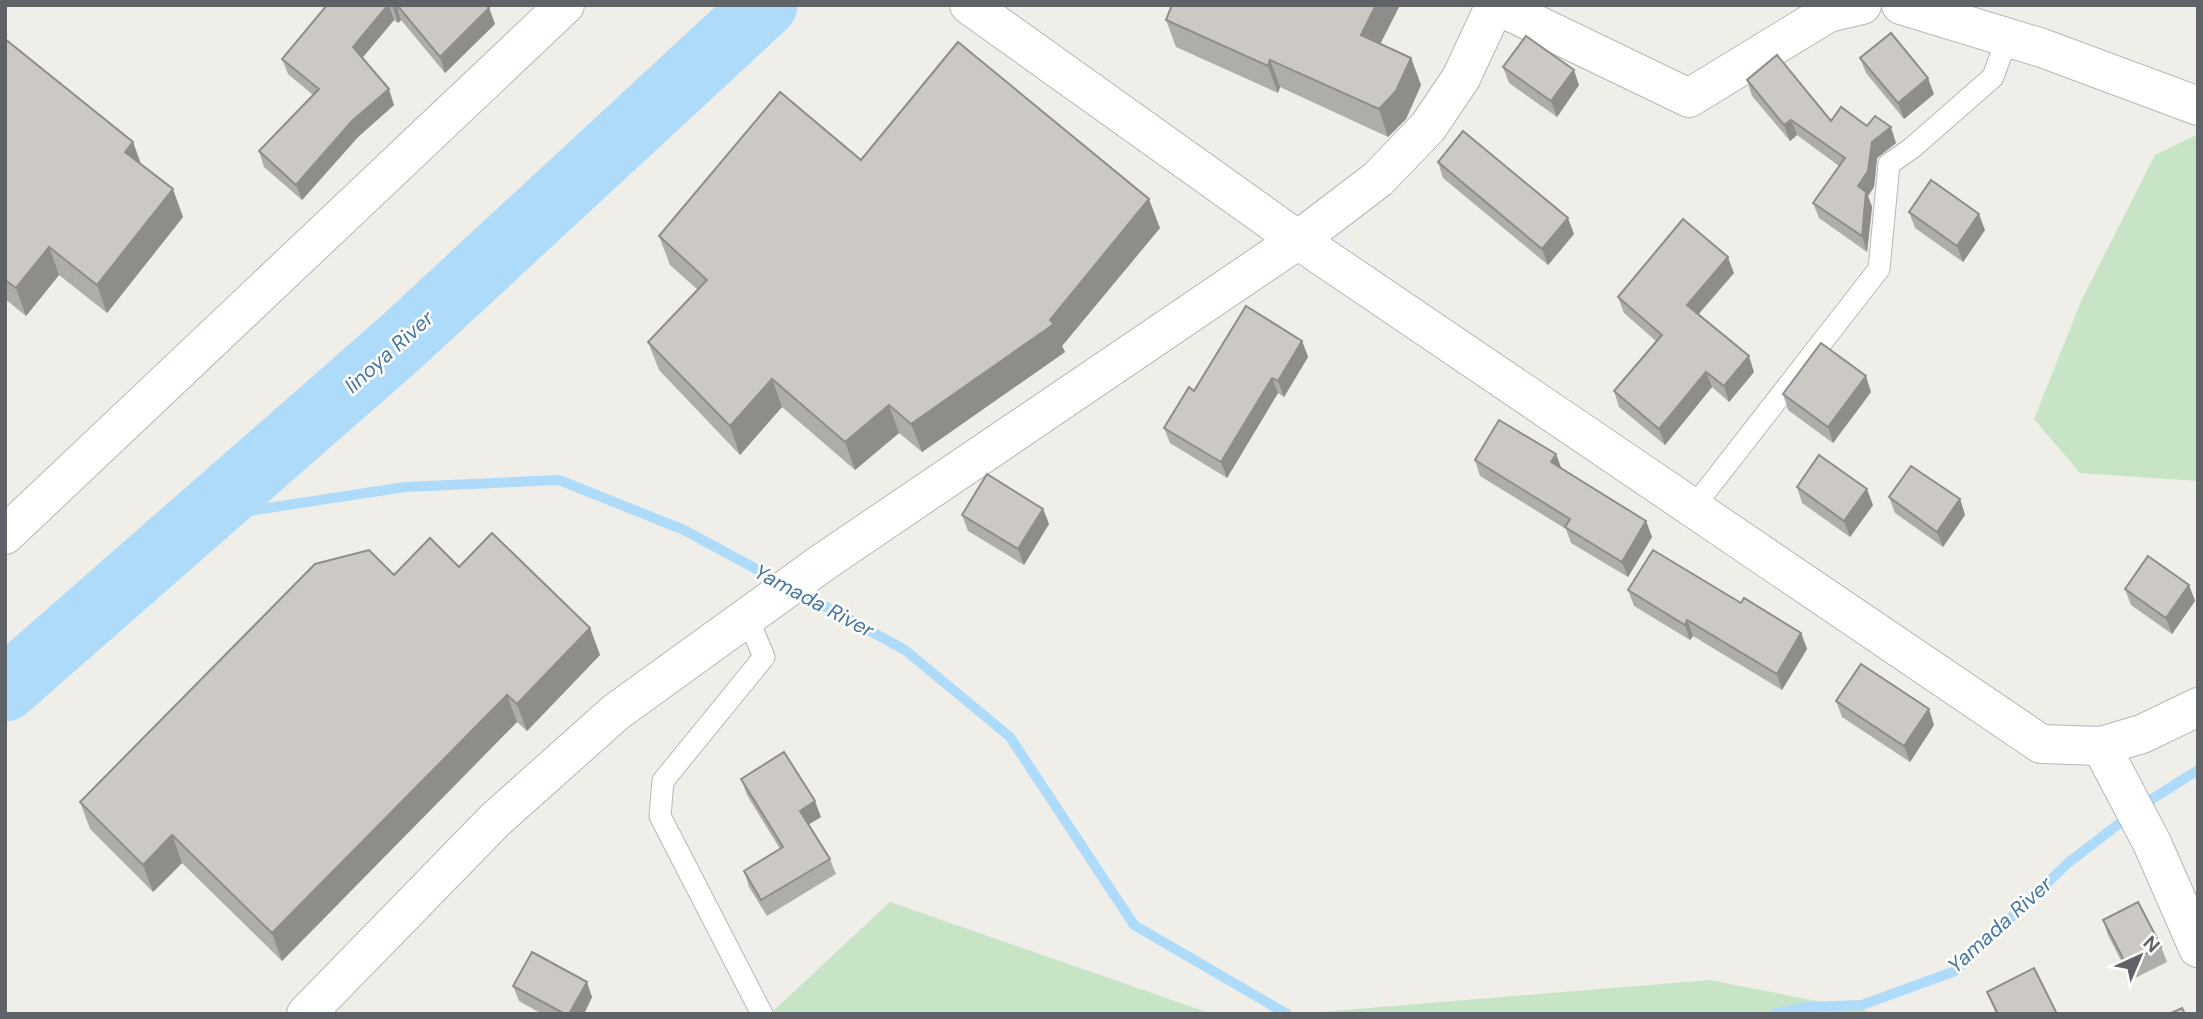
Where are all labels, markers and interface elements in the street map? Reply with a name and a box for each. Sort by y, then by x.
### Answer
water label: Iinoya River [338,304,441,400]
water label: Yamada River [749,558,880,645]
water label: Yamada River [1942,870,2059,979]
north arrow [2105,921,2175,991]
text: N [2138,930,2165,958]

